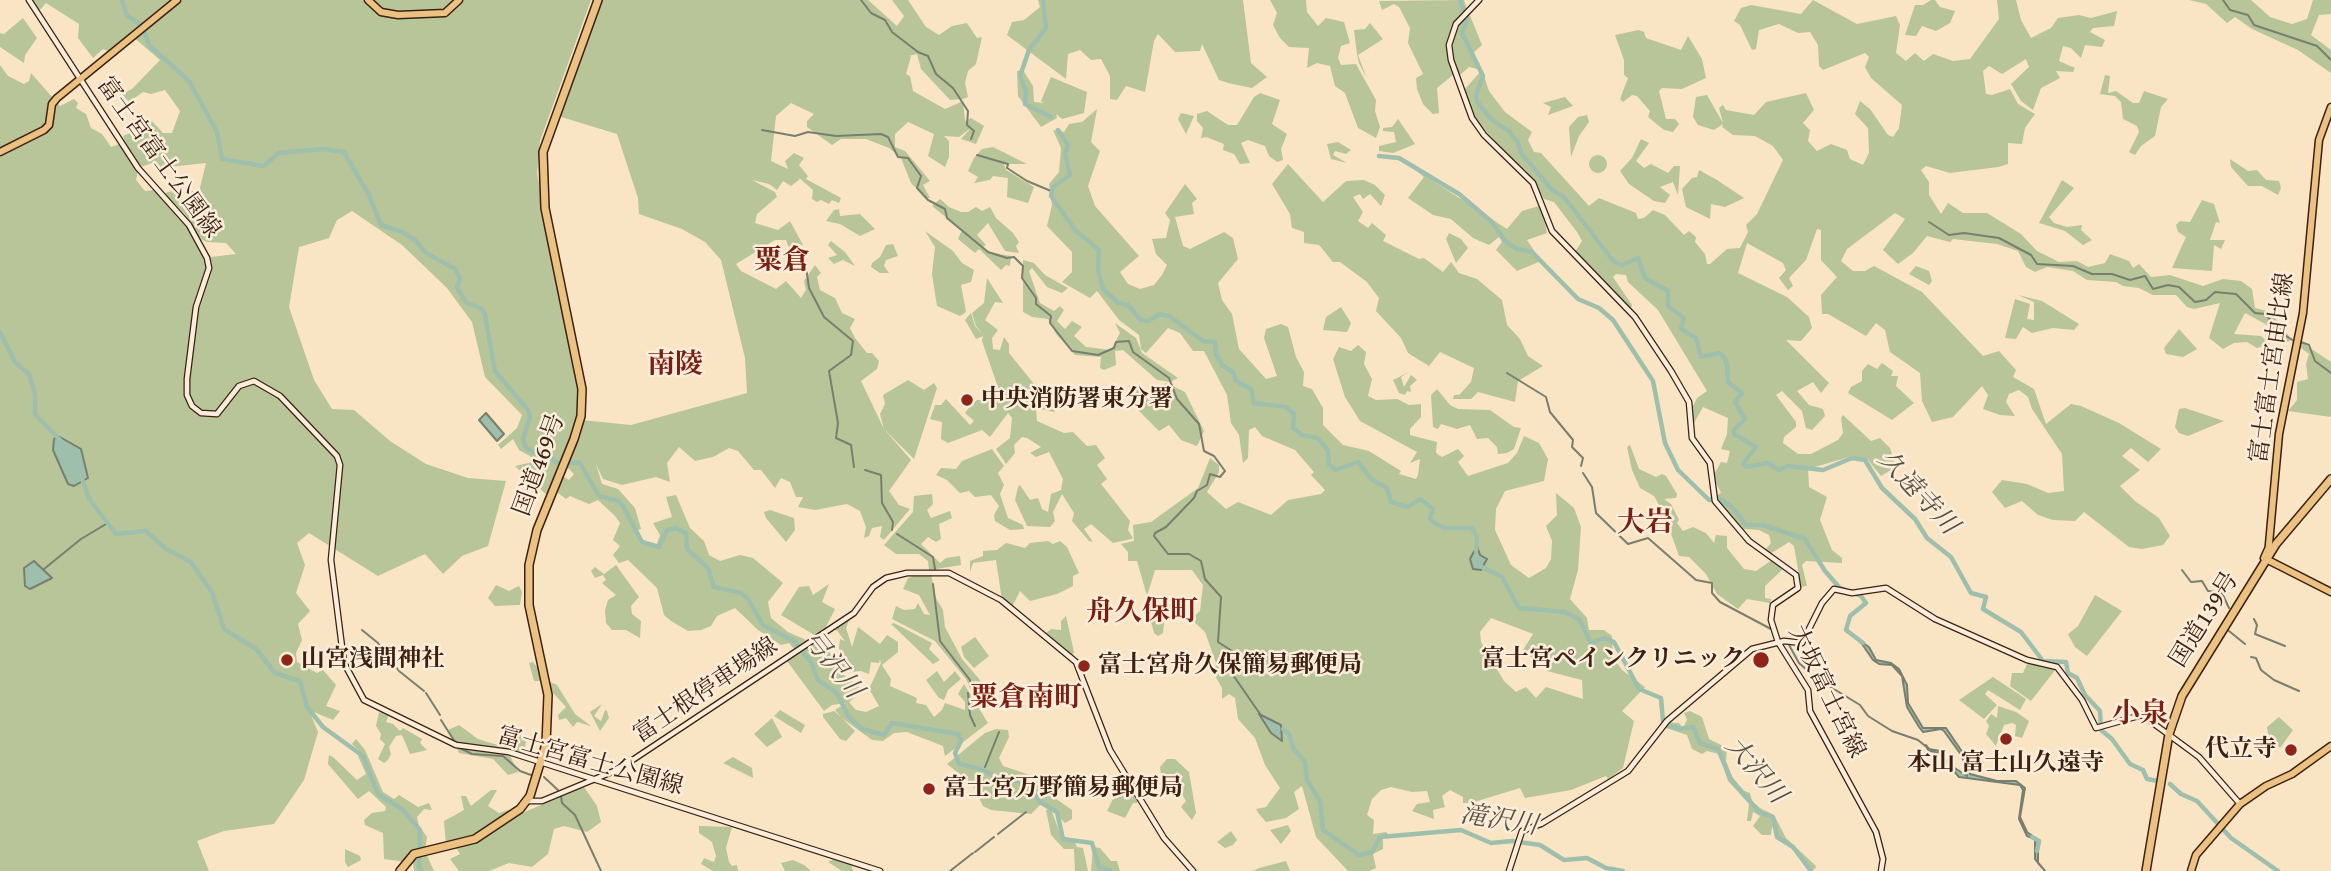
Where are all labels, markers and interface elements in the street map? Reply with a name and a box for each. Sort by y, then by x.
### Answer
street label: 富士宮富士公園線 [90,72,226,244]
district label: 粟倉 [754,245,810,279]
street label: 富士富士宮由比線 [2245,271,2301,465]
district label: 南陵 [647,349,703,383]
place label: 中央消防署東分署 [981,386,1173,414]
marker: 中央消防署東分署 [959,392,975,408]
street label: 国道469号 [508,410,572,520]
water label: 久遠寺川 [1870,444,1964,542]
district label: 大岩 [1617,507,1673,541]
street label: 国道139号 [2165,567,2245,673]
district label: 舟久保町 [1086,596,1198,630]
street label: 大坂富士宮線 [1781,621,1871,763]
water label: 弓沢川 [796,625,868,705]
street label: 富士根停車場線 [628,632,784,750]
place label: 山宮浅間神社 [301,646,445,674]
place label: 富士宮ペインクリニック [1481,646,1745,674]
marker: 富士宮ペインクリニック [1751,650,1771,670]
marker: 山宮浅間神社 [279,652,295,668]
place label: 富士宮舟久保簡易郵便局 [1098,652,1362,680]
marker: 富士宮舟久保簡易郵便局 [1076,658,1092,674]
district label: 粟倉南町 [970,682,1082,716]
district label: 小泉 [2112,698,2168,732]
street label: 富士宮富士公園線 [494,722,686,802]
water label: 大沢川 [1718,731,1792,811]
marker: 本山 富士山久遠寺 [1998,731,2014,747]
place label: 代立寺 [2205,736,2277,764]
marker: 代立寺 [2283,742,2299,758]
place label: 本山 富士山久遠寺 [1907,750,2105,778]
place label: 富士宮万野簡易郵便局 [943,775,1183,803]
marker: 富士宮万野簡易郵便局 [921,781,937,797]
water label: 滝沢川 [1458,799,1540,843]

